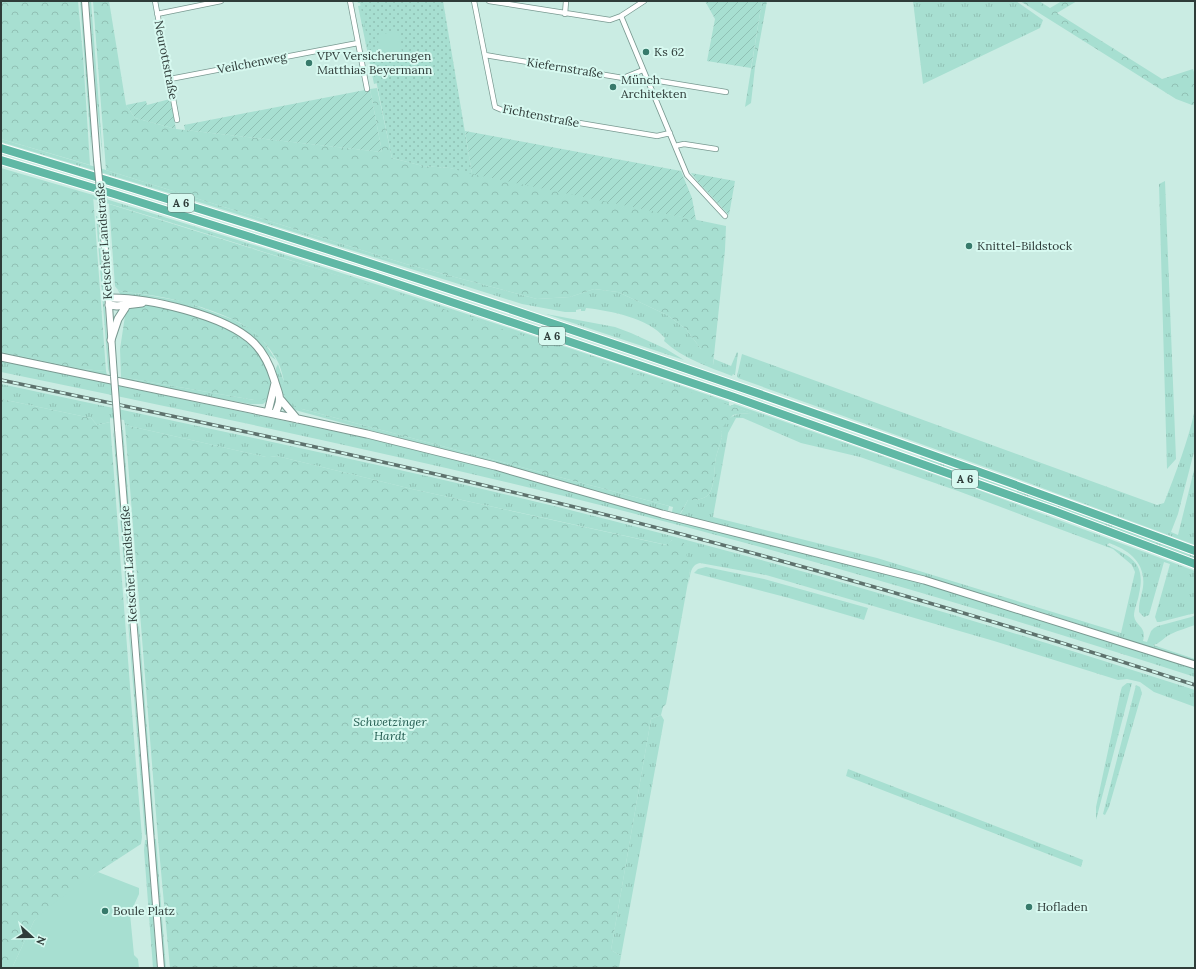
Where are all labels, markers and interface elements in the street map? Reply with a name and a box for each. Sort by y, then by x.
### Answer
street label: Neurottstraße [151,19,182,101]
place label: Ks 62 [654,44,684,59]
marker: Ks 62 [641,47,651,57]
street label: Veilchenweg [215,48,288,77]
place label: VPV Versicherungen Matthias Beyermann [316,48,432,77]
street label: Kiefernstraße [526,54,605,81]
marker: VPV Versicherungen Matthias Beyermann [304,58,314,68]
place label: Münch Architekten [620,72,687,101]
marker: Münch Architekten [608,82,618,92]
street label: Fichtenstraße [501,101,581,130]
street label: Ketscher Landstraße [92,182,115,300]
road number: A 6 [168,194,194,212]
place label: Knittel-Bildstock [977,238,1073,253]
marker: Knittel-Bildstock [964,241,974,251]
road number: A 6 [539,327,565,345]
road number: A 6 [952,470,978,488]
street label: Ketscher Landstraße [117,505,140,623]
park label: Schwetzinger Hardt [353,714,427,743]
place label: Hofladen [1037,899,1088,914]
marker: Hofladen [1024,902,1034,912]
place label: Boule Platz [113,903,175,918]
marker: Boule Platz [100,906,110,916]
north arrow [12,917,52,957]
text: N [33,934,49,948]

